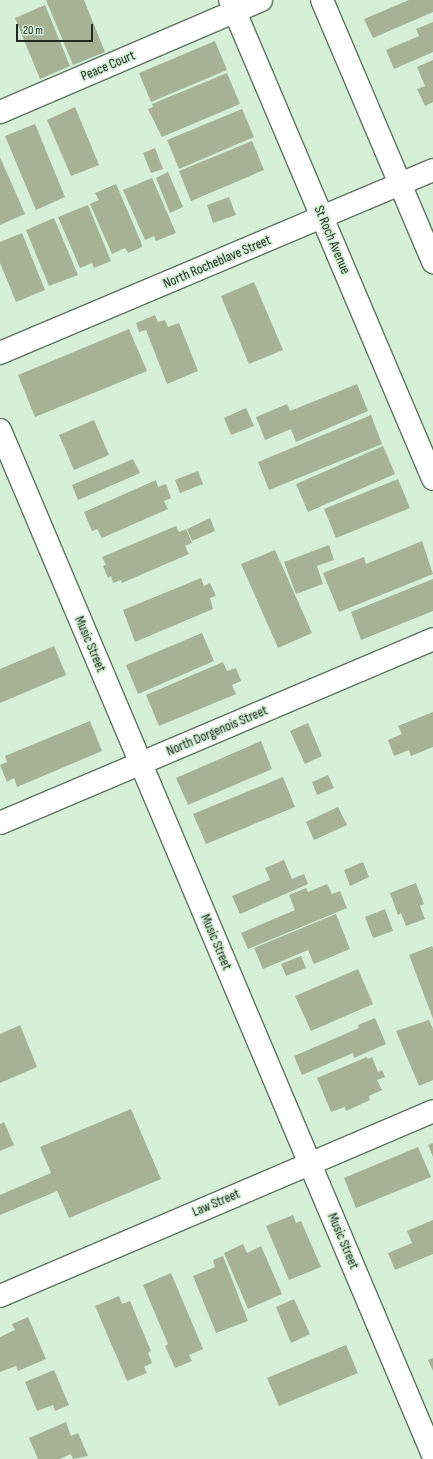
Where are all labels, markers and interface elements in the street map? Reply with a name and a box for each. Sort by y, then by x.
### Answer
scale bar [18,16,95,42]
text: 20 m [23,23,43,38]
street label: Peace Court [78,47,138,85]
street label: St Roch Avenue [310,203,354,277]
street label: North Rocheblave Street [161,232,273,292]
street label: Music Street [71,613,109,675]
street label: North Dorgenois Street [164,702,270,760]
street label: Music Street [197,911,235,973]
street label: Law Street [190,1185,242,1221]
street label: Music Street [324,1210,362,1272]

